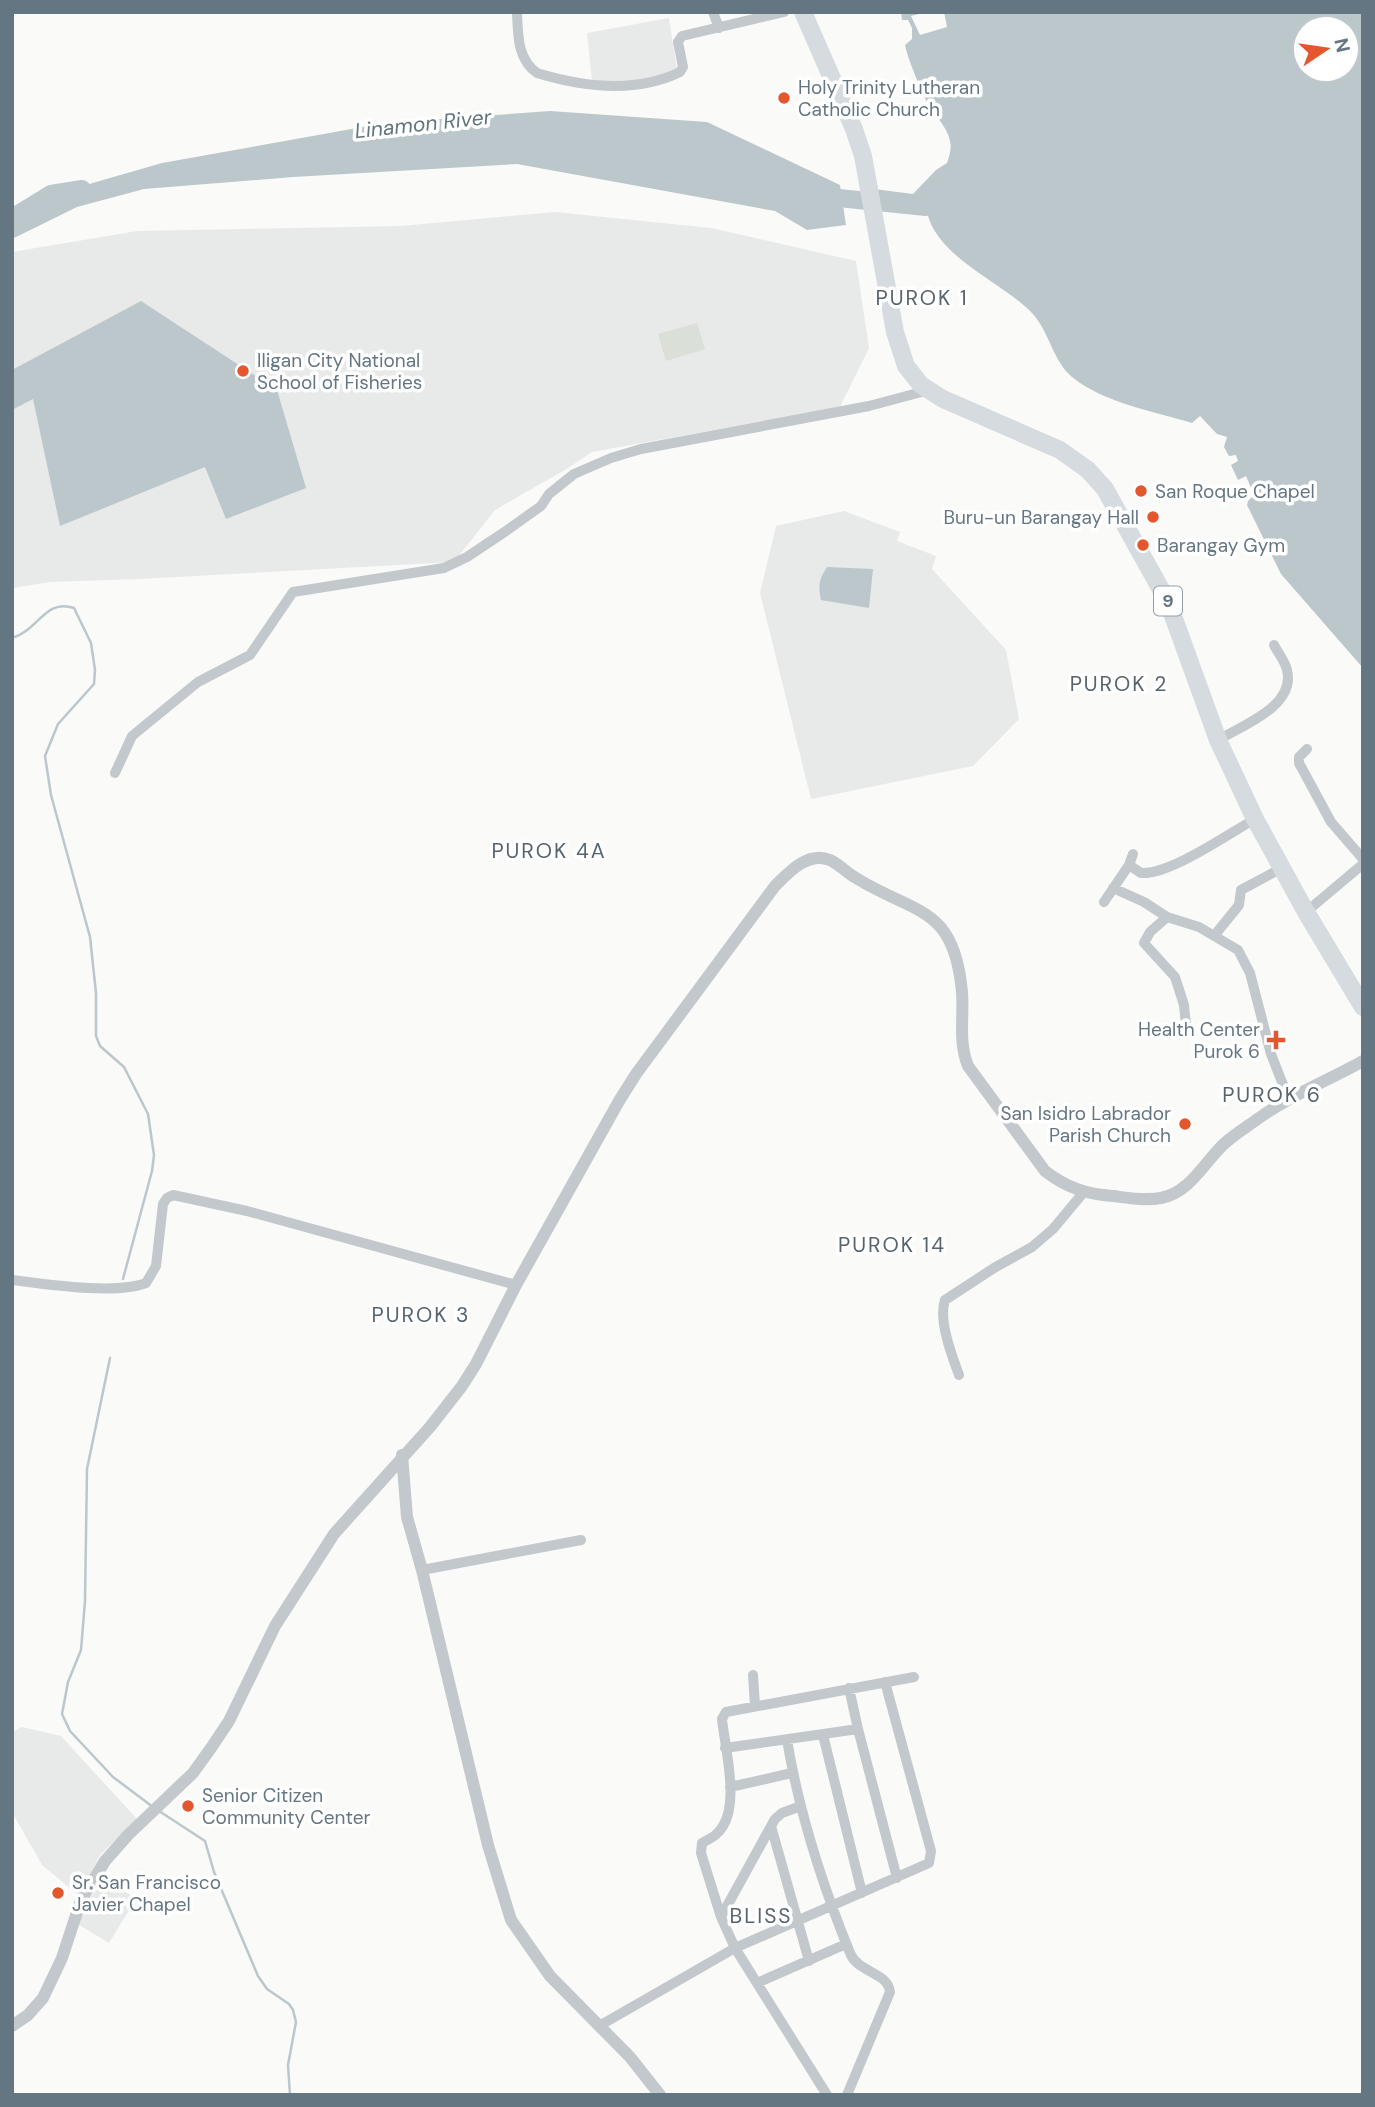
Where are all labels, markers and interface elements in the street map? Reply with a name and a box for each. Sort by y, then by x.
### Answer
north arrow [1291,14,1361,84]
text: N [1328,36,1356,55]
place label: Holy Trinity Lutheran Catholic Church [798,75,980,122]
marker: Holy Trinity Lutheran Catholic Church [776,90,792,106]
water label: Linamon River [353,103,494,145]
district label: PUROK 1 [875,284,969,312]
place label: Iligan City National School of Fisheries [257,348,422,395]
marker: Iligan City National School of Fisheries [235,363,251,379]
place label: San Roque Chapel [1155,479,1315,504]
marker: San Roque Chapel [1133,483,1149,499]
place label: Buru-un Barangay Hall [944,505,1139,530]
marker: Buru-un Barangay Hall [1145,509,1161,525]
place label: Barangay Gym [1157,533,1285,558]
marker: Barangay Gym [1135,537,1151,553]
road number: 9 [1154,586,1182,616]
district label: PUROK 2 [1070,670,1168,698]
district label: PUROK 4A [491,837,607,865]
place label: Health Center Purok 6 [1138,1017,1260,1064]
marker: Health Center Purok 6 [1266,1030,1286,1050]
district label: PUROK 6 [1222,1081,1322,1109]
place label: San Isidro Labrador Parish Church [1000,1101,1171,1148]
marker: San Isidro Labrador Parish Church [1177,1116,1193,1132]
district label: PUROK 14 [838,1231,946,1259]
district label: PUROK 3 [372,1301,470,1329]
place label: Senior Citizen Community Center [202,1783,371,1830]
marker: Senior Citizen Community Center [180,1798,196,1814]
place label: Sr. San Francisco Javier Chapel [72,1870,221,1917]
marker: Sr. San Francisco Javier Chapel [50,1885,66,1901]
district label: BLISS [729,1902,793,1930]

